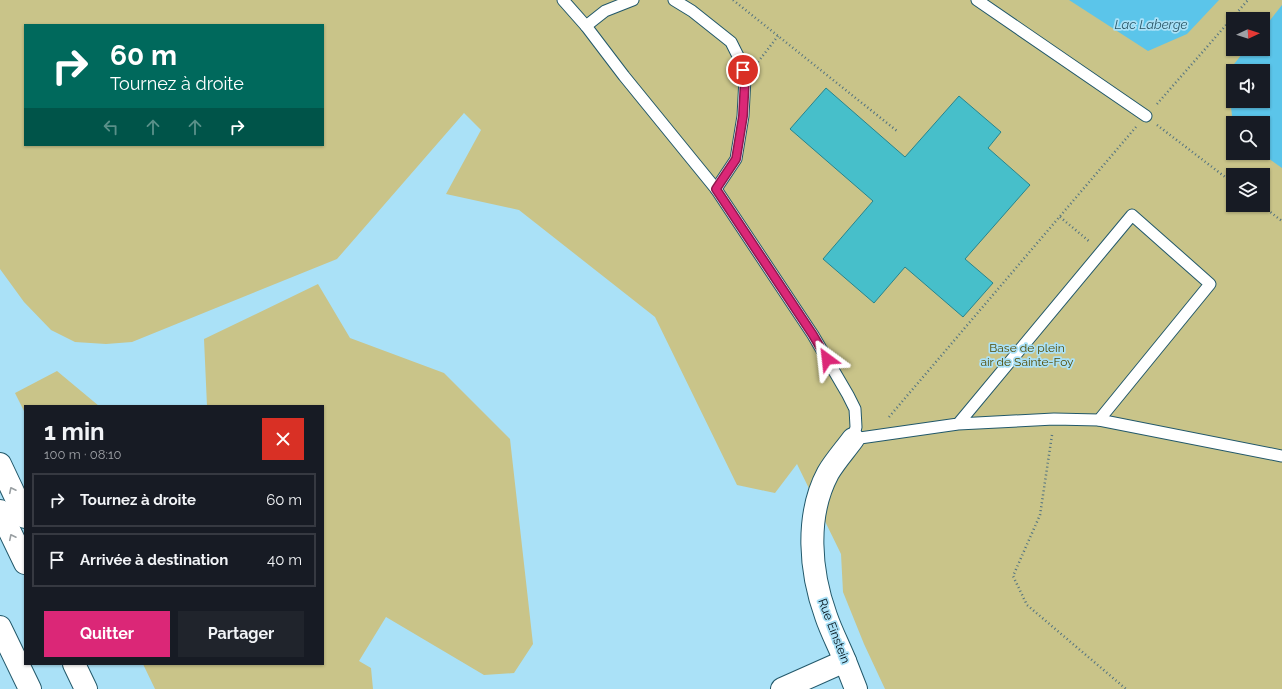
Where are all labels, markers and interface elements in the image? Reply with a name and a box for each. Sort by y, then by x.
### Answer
north arrow [1226,12,1270,56]
map controls [1226,12,1270,212]
water label: Lac Laberge [1114,17,1188,32]
text: 60 m [110,39,177,72]
icon: right [44,40,96,92]
pin [726,53,760,87]
icon: arrive [732,59,754,81]
button: sound [1226,64,1270,108]
text: Tournez à droite [110,73,244,94]
icon: left [100,116,122,138]
icon: ahead [142,116,164,138]
icon: ahead [184,116,206,138]
icon: right [226,116,248,138]
button: search [1226,116,1270,160]
button: layers [1226,168,1270,212]
position arrow [806,338,848,380]
park label: Base de plein air de Sainte-Foy [980,341,1074,369]
text: 1 min [44,417,105,446]
button: close [262,418,304,460]
text: 100 m · 08:10 [44,447,121,462]
one-way arrow [10,487,17,495]
icon: right [46,489,68,511]
text: Tournez à droite [80,491,196,509]
text: 60 m [266,491,302,509]
one-way arrow [10,534,17,541]
icon: arrive [46,549,68,571]
text: Arrivée à destination [80,551,228,569]
text: 40 m [267,551,302,569]
street label: Rue Einstein [815,597,853,665]
button: Quitter [44,611,170,657]
button: Partager [178,611,304,657]

